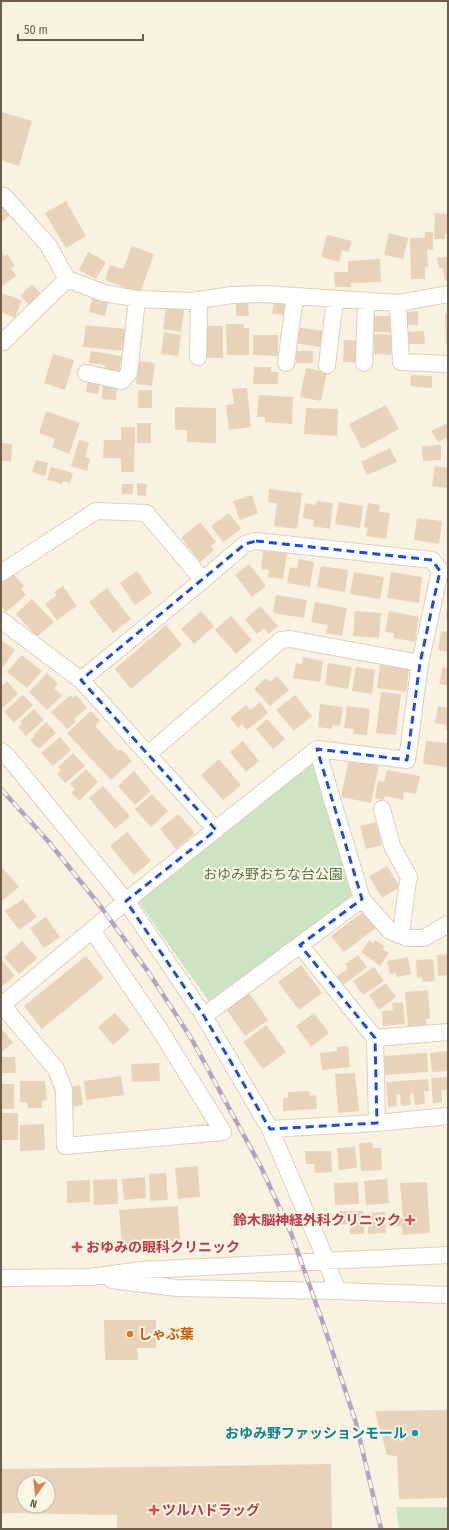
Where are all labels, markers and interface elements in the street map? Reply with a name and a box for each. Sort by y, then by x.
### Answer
scale bar [18,16,143,42]
text: 50 m [24,23,48,37]
park label: おゆみ野おちな台公園 [203,866,343,883]
place label: 鈴木脳神経外科クリニック [233,1212,401,1229]
marker: 鈴木脳神経外科クリニック [404,1214,416,1226]
place label: おゆみの眼科クリニック [86,1239,240,1256]
marker: おゆみの眼科クリニック [71,1241,83,1253]
place label: しゃぶ葉 [138,1326,194,1343]
marker: しゃぶ葉 [125,1329,135,1339]
place label: おゆみ野ファッションモール [225,1425,407,1442]
marker: おゆみ野ファッションモール [410,1428,420,1438]
north arrow [16,1474,56,1514]
text: N [29,1496,38,1510]
place label: ツルハドラッグ [162,1502,260,1519]
marker: ツルハドラッグ [149,1505,159,1515]

